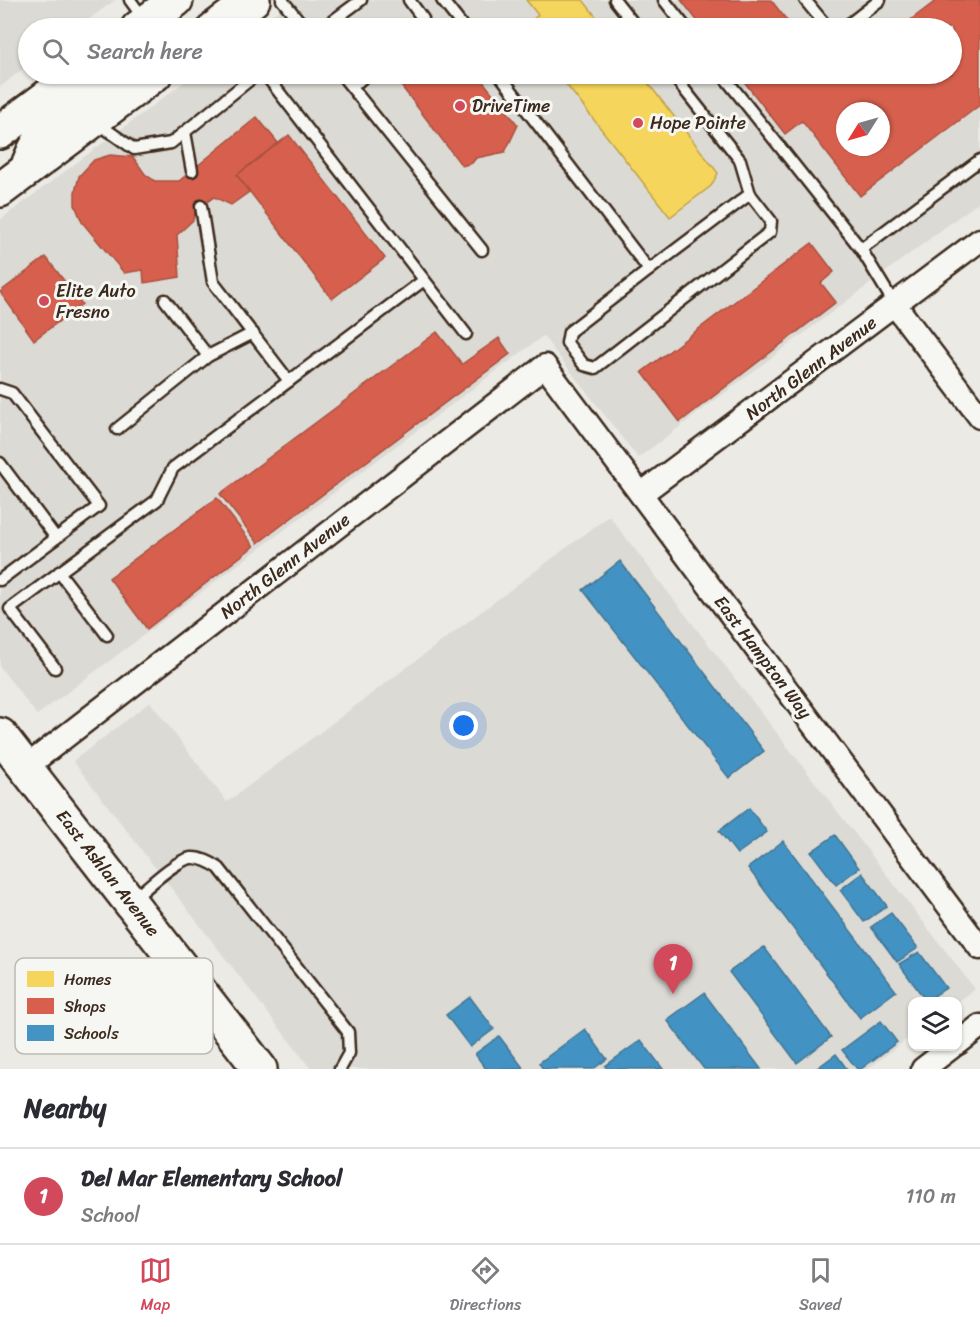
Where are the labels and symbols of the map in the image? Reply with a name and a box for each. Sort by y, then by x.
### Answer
place label: DriveTime [472,90,550,122]
marker: DriveTime [453,99,467,113]
north arrow [836,102,890,156]
place label: Hope Pointe [650,107,746,139]
marker: Hope Pointe [631,116,645,130]
place label: Elite Auto Fresno [56,275,136,328]
marker: Elite Auto Fresno [37,294,51,308]
street label: North Glenn Avenue [738,307,884,429]
street label: North Glenn Avenue [213,505,357,627]
street label: East Hampton Way [706,588,821,726]
your location [449,711,478,740]
street label: East Ashlan Avenue [48,802,168,944]
pin: 1 [654,944,692,994]
legend [15,958,213,1054]
text: Homes [64,965,112,994]
text: Shops [64,992,106,1021]
text: Schools [64,1019,119,1048]

